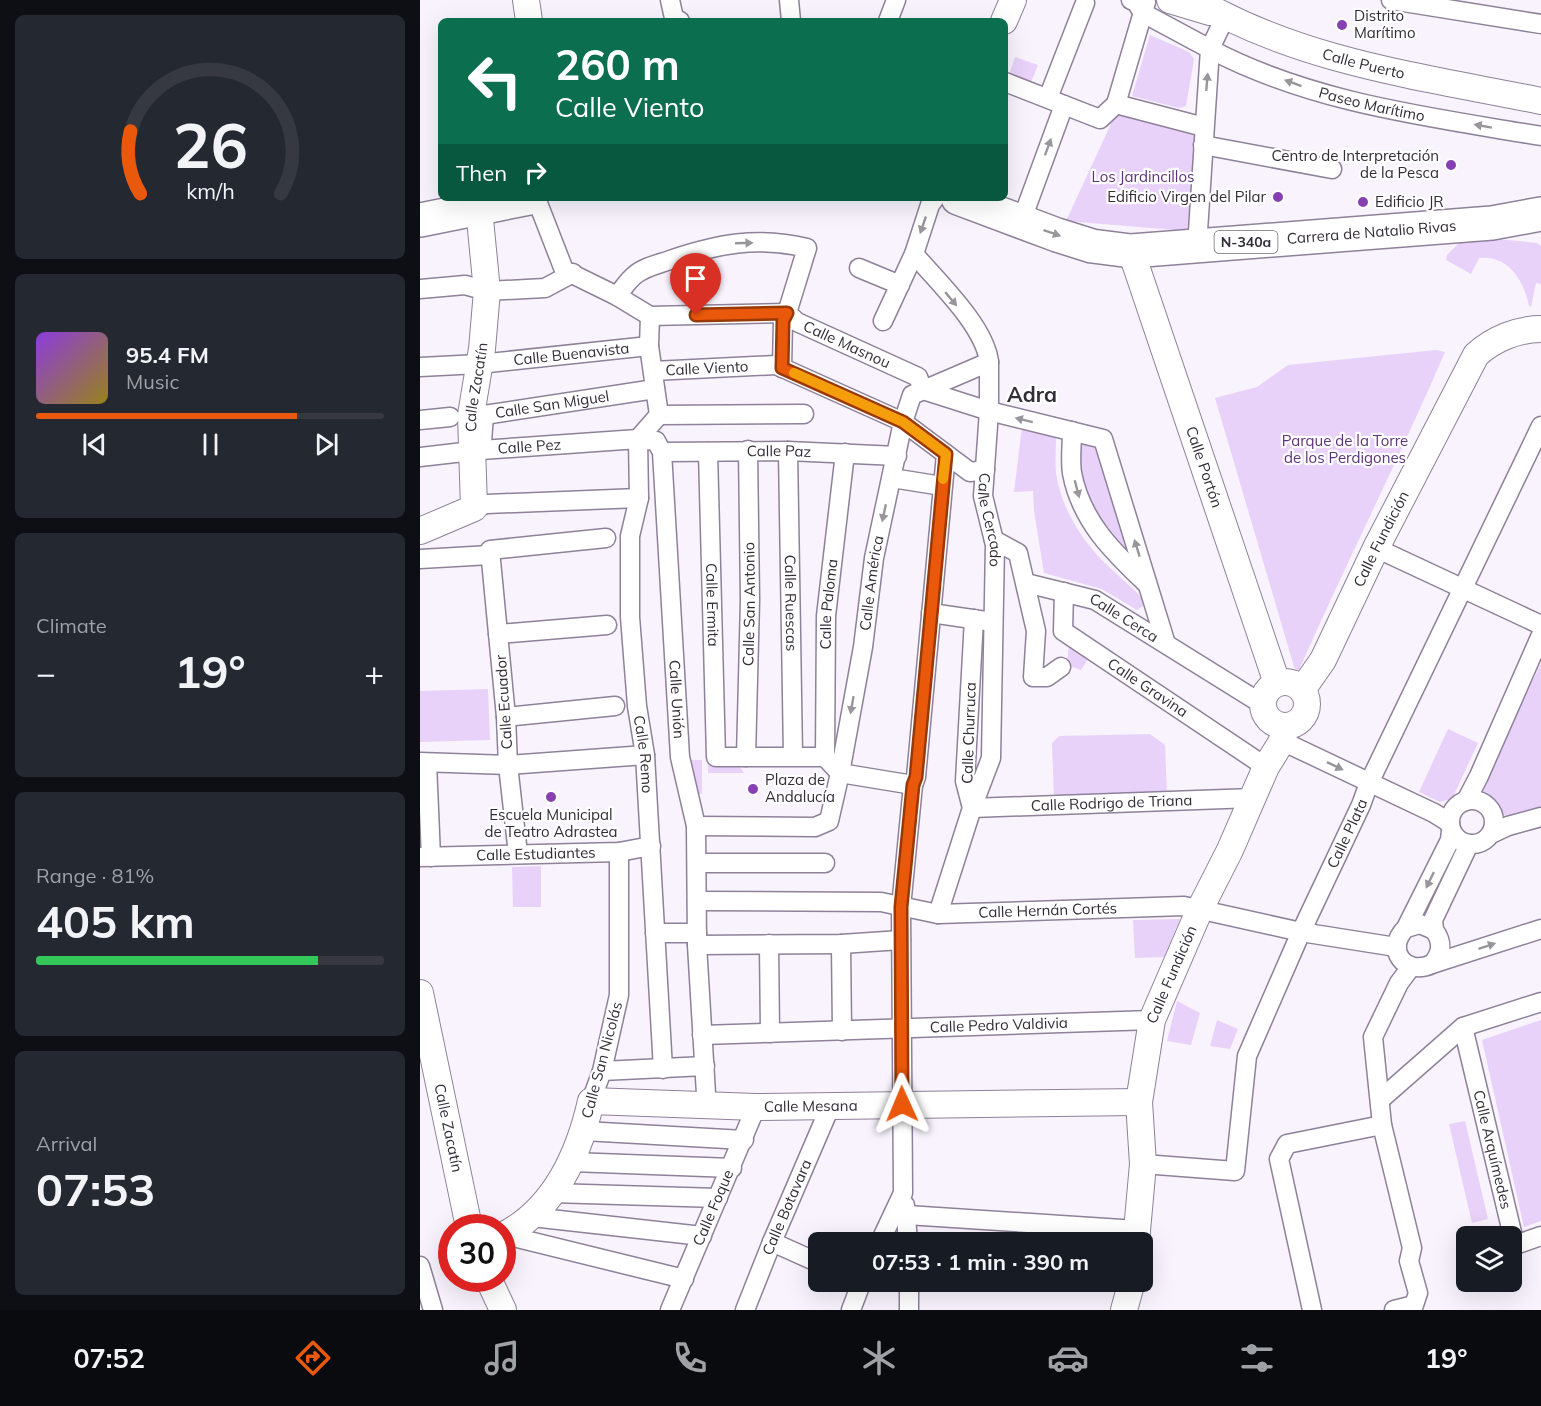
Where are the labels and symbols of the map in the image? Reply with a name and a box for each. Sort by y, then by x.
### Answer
place label: Distrito Marítimo [1354,6,1415,42]
marker: Distrito Marítimo [1335,18,1349,32]
street label: Calle Puerto [1320,44,1407,83]
one-way arrow [1202,73,1212,92]
one-way arrow [1284,78,1302,88]
street label: Paseo Marítimo [1317,83,1426,125]
one-way arrow [1474,121,1493,130]
one-way arrow [1044,138,1054,156]
place label: Centro de Interpretación de la Pesca [1272,146,1439,182]
marker: Centro de Interpretación de la Pesca [1444,158,1458,172]
park label: Los Jardincillos [1092,167,1194,186]
place label: Edificio Virgen del Pilar [1107,187,1267,206]
marker: Edificio Virgen del Pilar [1271,190,1285,204]
place label: Edificio JR [1375,192,1444,211]
marker: Edificio JR [1356,195,1370,209]
one-way arrow [918,216,928,234]
street label: Carrera de Natalio Rivas [1286,216,1457,248]
one-way arrow [1043,229,1061,238]
road number: N-340a [1214,231,1278,253]
one-way arrow [735,238,754,247]
pin [670,253,721,315]
one-way arrow [945,291,958,307]
street label: Calle Masnou [800,316,894,372]
street label: Calle Buenavista [513,338,630,369]
street label: Calle Zacatín [461,342,492,432]
street label: Calle Viento [665,356,749,379]
district label: Adra [1007,381,1057,407]
street label: Calle San Miguel [494,386,610,422]
one-way arrow [1015,414,1034,424]
street label: Calle Portón [1182,424,1227,510]
park label: Parque de la Torre de los Perdigones [1282,431,1408,467]
street label: Calle Pez [497,434,562,458]
street label: Calle Paz [747,441,812,461]
street label: Calle Cercado [974,472,1006,567]
one-way arrow [1072,480,1082,498]
street label: Calle Fundición [1349,487,1413,590]
one-way arrow [879,503,889,522]
street label: Calle América [855,534,888,632]
one-way arrow [1132,539,1141,557]
street label: Calle San Antonio [738,542,759,666]
street label: Calle Ruescas [781,554,801,652]
street label: Calle Paloma [816,558,842,650]
street label: Calle Ermita [702,563,723,647]
street label: Calle Cerca [1088,589,1162,646]
street label: Calle Ecuador [491,653,516,750]
street label: Calle Gravina [1104,654,1192,721]
street label: Calle Unión [665,659,689,739]
street label: Calle Churruca [957,682,980,784]
one-way arrow [848,696,857,715]
street label: Calle Remo [630,714,657,794]
one-way arrow [1326,762,1343,771]
place label: Plaza de Andalucía [765,770,835,806]
marker: Plaza de Andalucía [746,782,760,796]
marker: Escuela Municipal de Teatro Adrastea [544,790,558,804]
street label: Calle Rodrigo de Triana [1030,790,1193,815]
street label: Calle Plata [1322,796,1371,871]
place label: Escuela Municipal de Teatro Adrastea [484,805,618,841]
street label: Calle Estudiantes [476,843,596,865]
one-way arrow [1425,871,1435,888]
street label: Calle Hernán Cortés [978,898,1117,922]
street label: Calle Fundición [1142,922,1201,1026]
one-way arrow [1478,941,1496,951]
street label: Calle San Nicolás [577,1000,626,1120]
street label: Calle Pedro Valdivia [929,1013,1068,1036]
position arrow [870,1072,934,1136]
street label: Calle Zacatín [430,1082,467,1174]
street label: Calle Arquímedes [1469,1088,1516,1211]
street label: Calle Mesana [764,1096,858,1116]
street label: Calle Botavara [758,1156,815,1258]
street label: Calle Foque [688,1167,737,1249]
speed limit sign: 30 [438,1214,516,1292]

